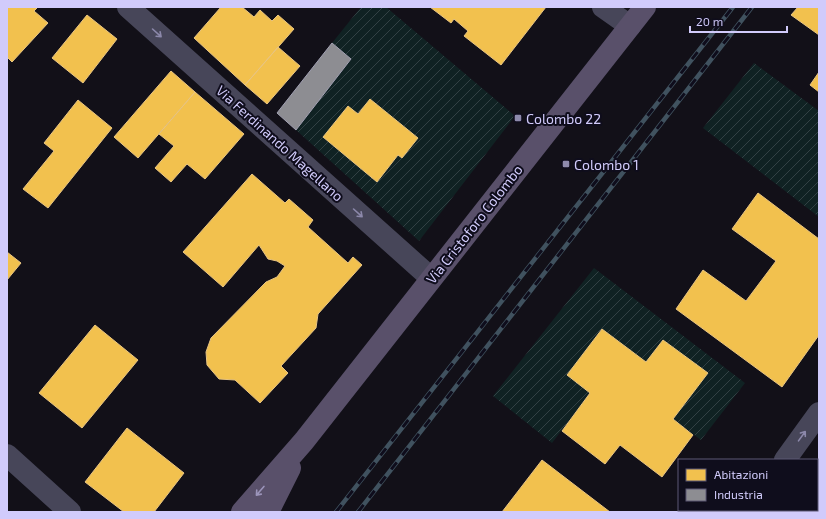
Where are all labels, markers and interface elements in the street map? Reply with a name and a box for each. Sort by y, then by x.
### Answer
scale bar [690,8,787,34]
text: 20 m [696,14,723,28]
one-way arrow [152,28,162,38]
street label: Via Ferdinando Magellano [213,81,347,205]
place label: Colombo 22 [526,110,601,127]
marker: Colombo 22 [513,113,523,123]
place label: Colombo 1 [574,156,639,173]
marker: Colombo 1 [561,159,571,169]
street label: Via Cristoforo Colombo [422,161,526,287]
one-way arrow [353,208,363,217]
one-way arrow [798,431,806,442]
legend [678,459,818,511]
text: Abitazioni [714,467,768,481]
one-way arrow [255,486,264,496]
text: Industria [714,487,763,501]

